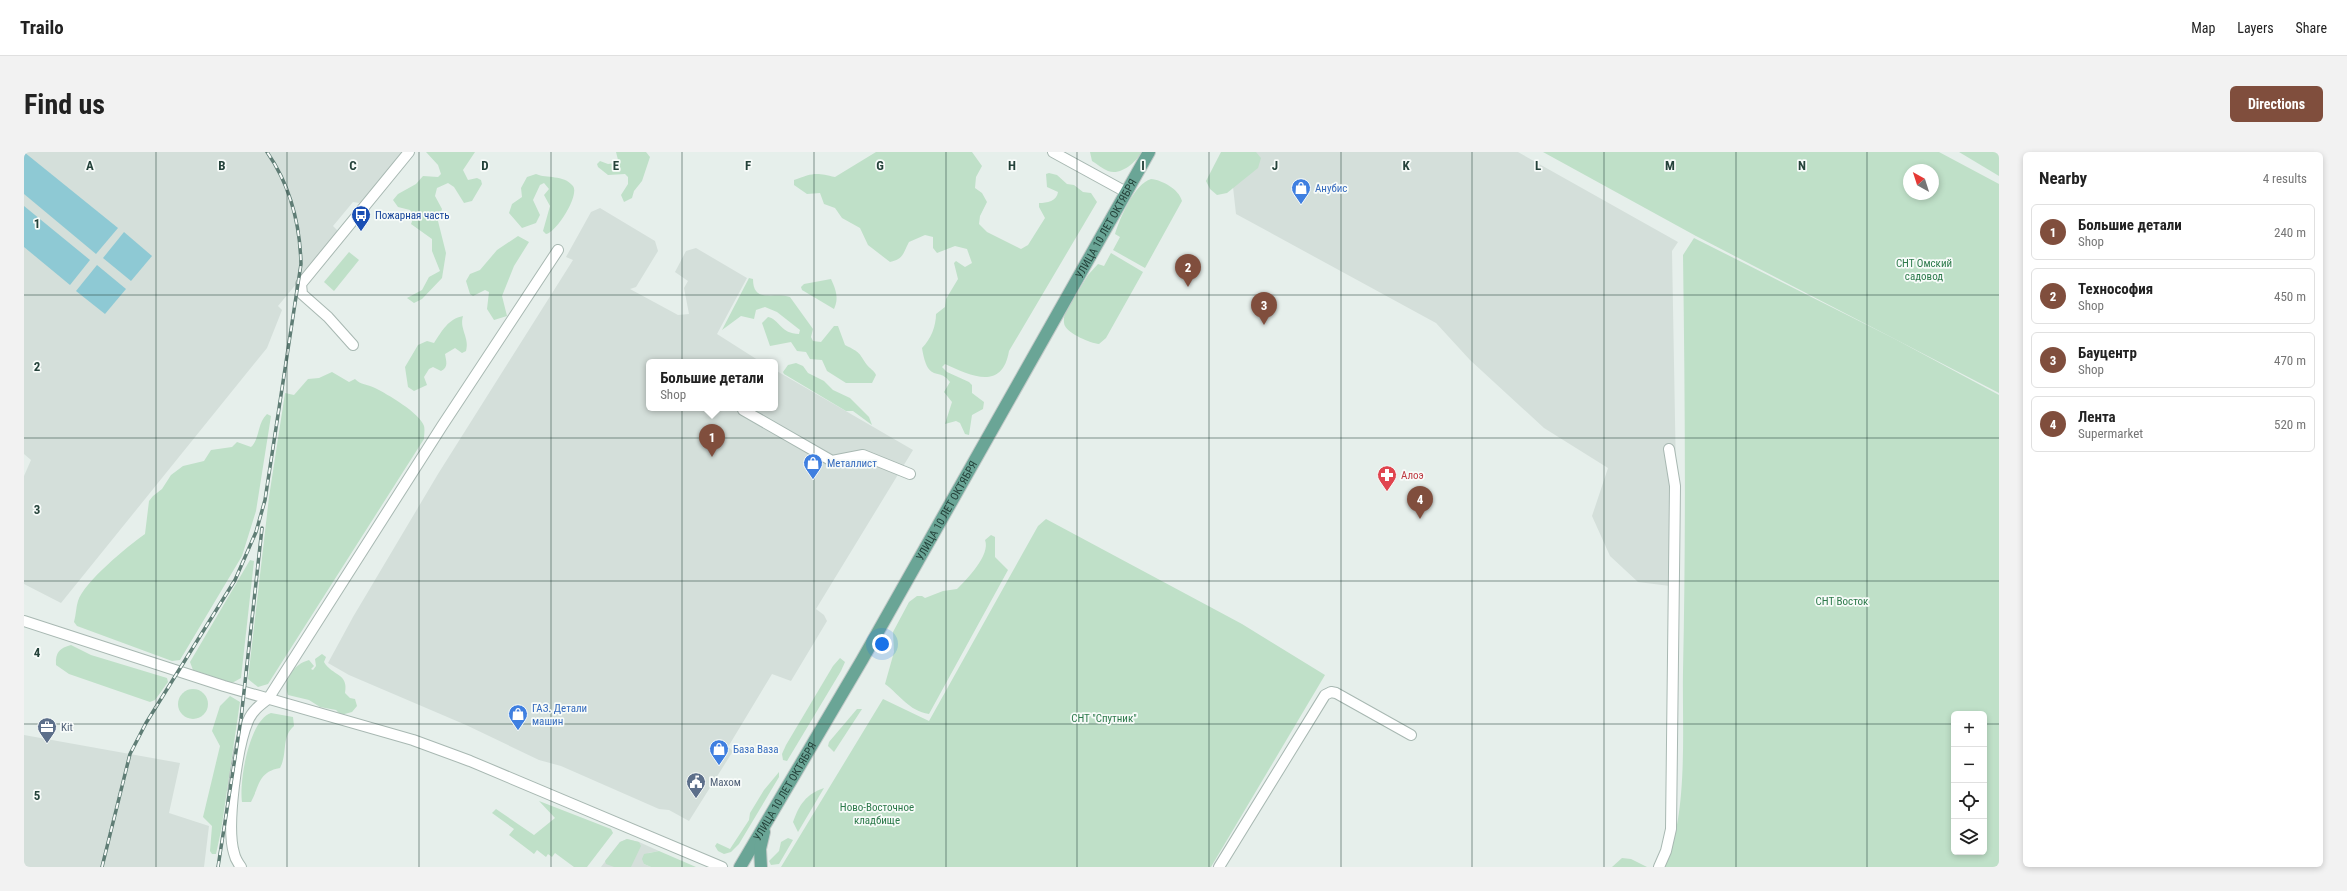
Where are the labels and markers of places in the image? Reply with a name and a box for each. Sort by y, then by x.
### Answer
shop icon: Анубис [1290,177,1312,205]
place label: Анубис [1315,182,1347,195]
bus stop icon: Пожарная часть [350,204,372,232]
place label: Пожарная часть [375,209,450,222]
pin: 2 [1175,254,1201,287]
pin: 3 [1251,292,1277,325]
pin: 1 [699,424,725,457]
shop icon: Металлист [802,452,824,480]
place label: Металлист [827,457,877,470]
pharmacy icon: Алоэ [1376,464,1398,492]
place label: Алоэ [1401,469,1424,482]
pin: 4 [1407,486,1433,519]
place label: ГАЗ. Детали машин [532,702,587,728]
shop icon: ГАЗ. Детали машин [507,703,529,731]
office icon: Kit [36,716,58,744]
place label: Kit [61,721,73,734]
shop icon: База Ваза [708,738,730,766]
place label: База Ваза [733,743,778,756]
public building icon: Махом [685,771,707,799]
place label: Махом [710,776,741,789]

